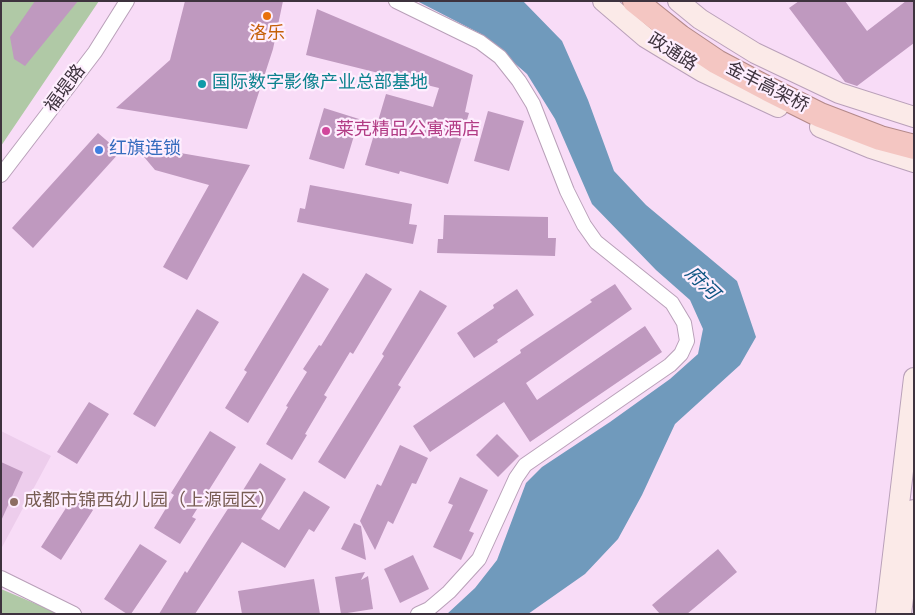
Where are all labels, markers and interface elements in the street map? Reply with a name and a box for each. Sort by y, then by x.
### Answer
marker: 洛乐 [261,10,273,22]
place label: 洛乐 [249,24,285,46]
street label: 政通路 [643,30,701,76]
street label: 金丰高架桥 [722,58,812,118]
street label: 福堤路 [41,61,91,117]
place label: 国际数字影像产业总部基地 [212,73,428,95]
marker: 国际数字影像产业总部基地 [196,78,208,90]
place label: 莱克精品公寓酒店 [336,120,480,142]
marker: 莱克精品公寓酒店 [320,125,332,137]
place label: 红旗连锁 [109,139,181,161]
marker: 红旗连锁 [93,144,105,156]
water label: 府河 [679,263,723,305]
place label: 成都市锦西幼儿园（上源园区） [24,491,276,513]
marker: 成都市锦西幼儿园（上源园区） [8,496,20,508]

